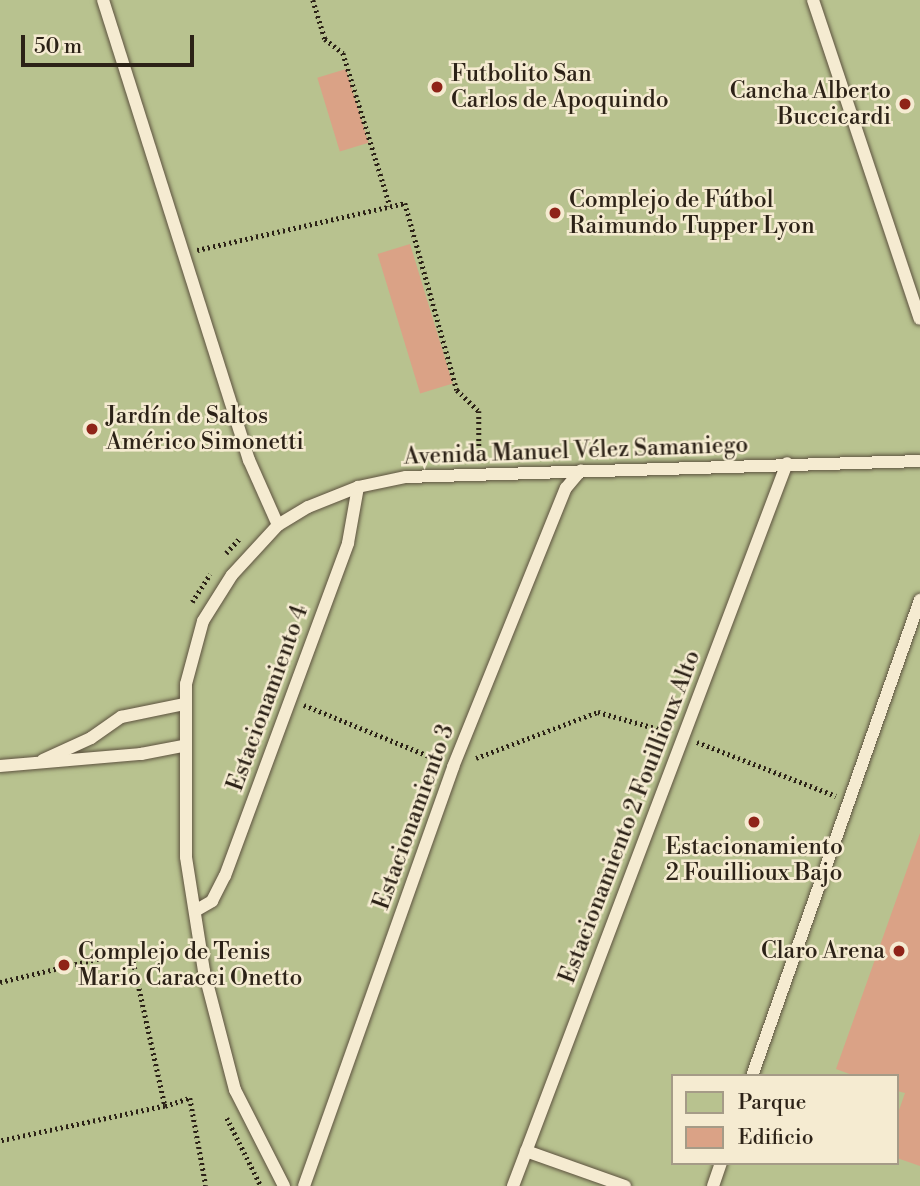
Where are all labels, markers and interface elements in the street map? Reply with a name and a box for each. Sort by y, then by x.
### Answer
scale bar [24,21,198,65]
text: 50 m [34,34,82,60]
place label: Futbolito San Carlos de Apoquindo [451,60,669,114]
place label: Cancha Alberto Buccicardi [730,77,891,131]
marker: Futbolito San Carlos de Apoquindo [429,79,445,95]
marker: Cancha Alberto Buccicardi [897,96,913,112]
place label: Complejo de Fútbol Raimundo Tupper Lyon [569,186,815,240]
marker: Complejo de Fútbol Raimundo Tupper Lyon [547,205,563,221]
place label: Jardín de Saltos Américo Simonetti [106,402,304,456]
marker: Jardín de Saltos Américo Simonetti [84,421,100,437]
street label: Avenida Manuel Vélez Samaniego [403,431,749,471]
street label: Estacionamiento 4 [222,601,314,795]
street label: Estacionamiento 2 Fouillioux Alto [554,647,706,987]
street label: Estacionamiento 3 [368,721,460,913]
marker: Estacionamiento 2 Fouillioux Bajo [746,814,762,830]
place label: Estacionamiento 2 Fouillioux Bajo [665,833,843,887]
place label: Claro Arena [761,937,885,965]
place label: Complejo de Tenis Mario Caracci Onetto [78,938,302,992]
marker: Claro Arena [891,943,907,959]
marker: Complejo de Tenis Mario Caracci Onetto [56,957,72,973]
legend [671,1074,899,1165]
text: Parque [738,1090,806,1116]
text: Edificio [738,1125,814,1151]

